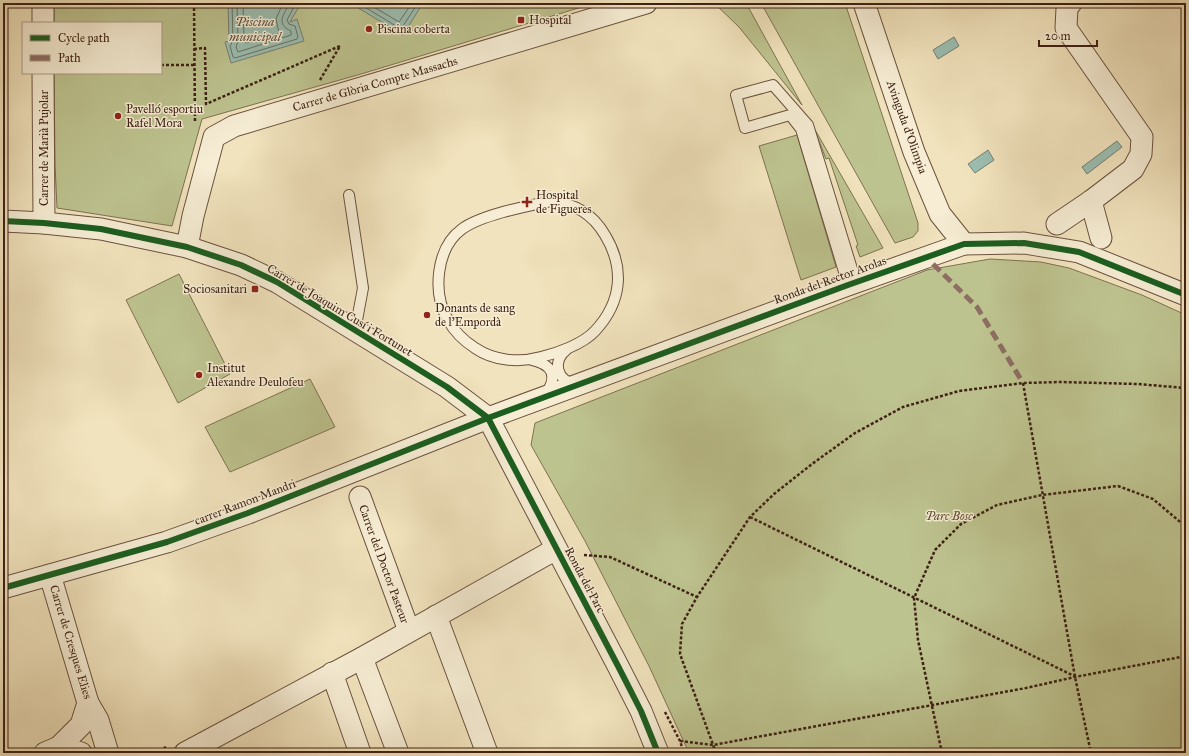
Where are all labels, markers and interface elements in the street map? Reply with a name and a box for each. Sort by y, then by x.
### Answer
place label: Hospital [529,13,572,27]
water label: Piscina municipal [229,14,282,45]
marker: Hospital [516,15,526,25]
legend [22,22,162,74]
place label: Piscina coberta [377,22,451,36]
scale bar [1039,22,1097,48]
marker: Piscina coberta [364,24,374,34]
text: 20 m [1045,29,1071,43]
text: Cycle path [58,31,110,45]
text: Path [58,51,81,65]
street label: Carrer de Glòria Compte Massachs [291,54,459,114]
street label: Avinguda d'Olimpia [882,78,931,177]
street label: Carrer de Marià Pujolar [37,90,51,206]
place label: Pavelló esportiu Rafel Mora [126,102,204,130]
marker: Pavelló esportiu Rafel Mora [113,111,123,121]
place label: Hospital de Figueres [536,188,592,217]
marker: Hospital de Figueres [521,196,533,208]
street label: Ronda del Rector Arolas [772,253,888,307]
street label: Carrer de Joaquim Cusí i Fortunet [264,261,416,360]
place label: Sociosanitari [183,282,248,296]
marker: Sociosanitari [250,284,260,294]
place label: Donants de sang de l'Empordà [435,301,515,329]
marker: Donants de sang de l'Empordà [422,310,432,320]
place label: Institut Alexandre Deulofeu [206,361,304,389]
marker: Institut Alexandre Deulofeu [194,370,204,380]
street label: carrer Ramon Mandri [192,476,298,528]
street label: Carrer del Doctor Pasteur [356,503,412,626]
park label: Parc Bosc [925,509,973,523]
street label: Ronda del Parc [562,545,608,615]
street label: Carrer de Cresques Elies [46,583,95,701]

